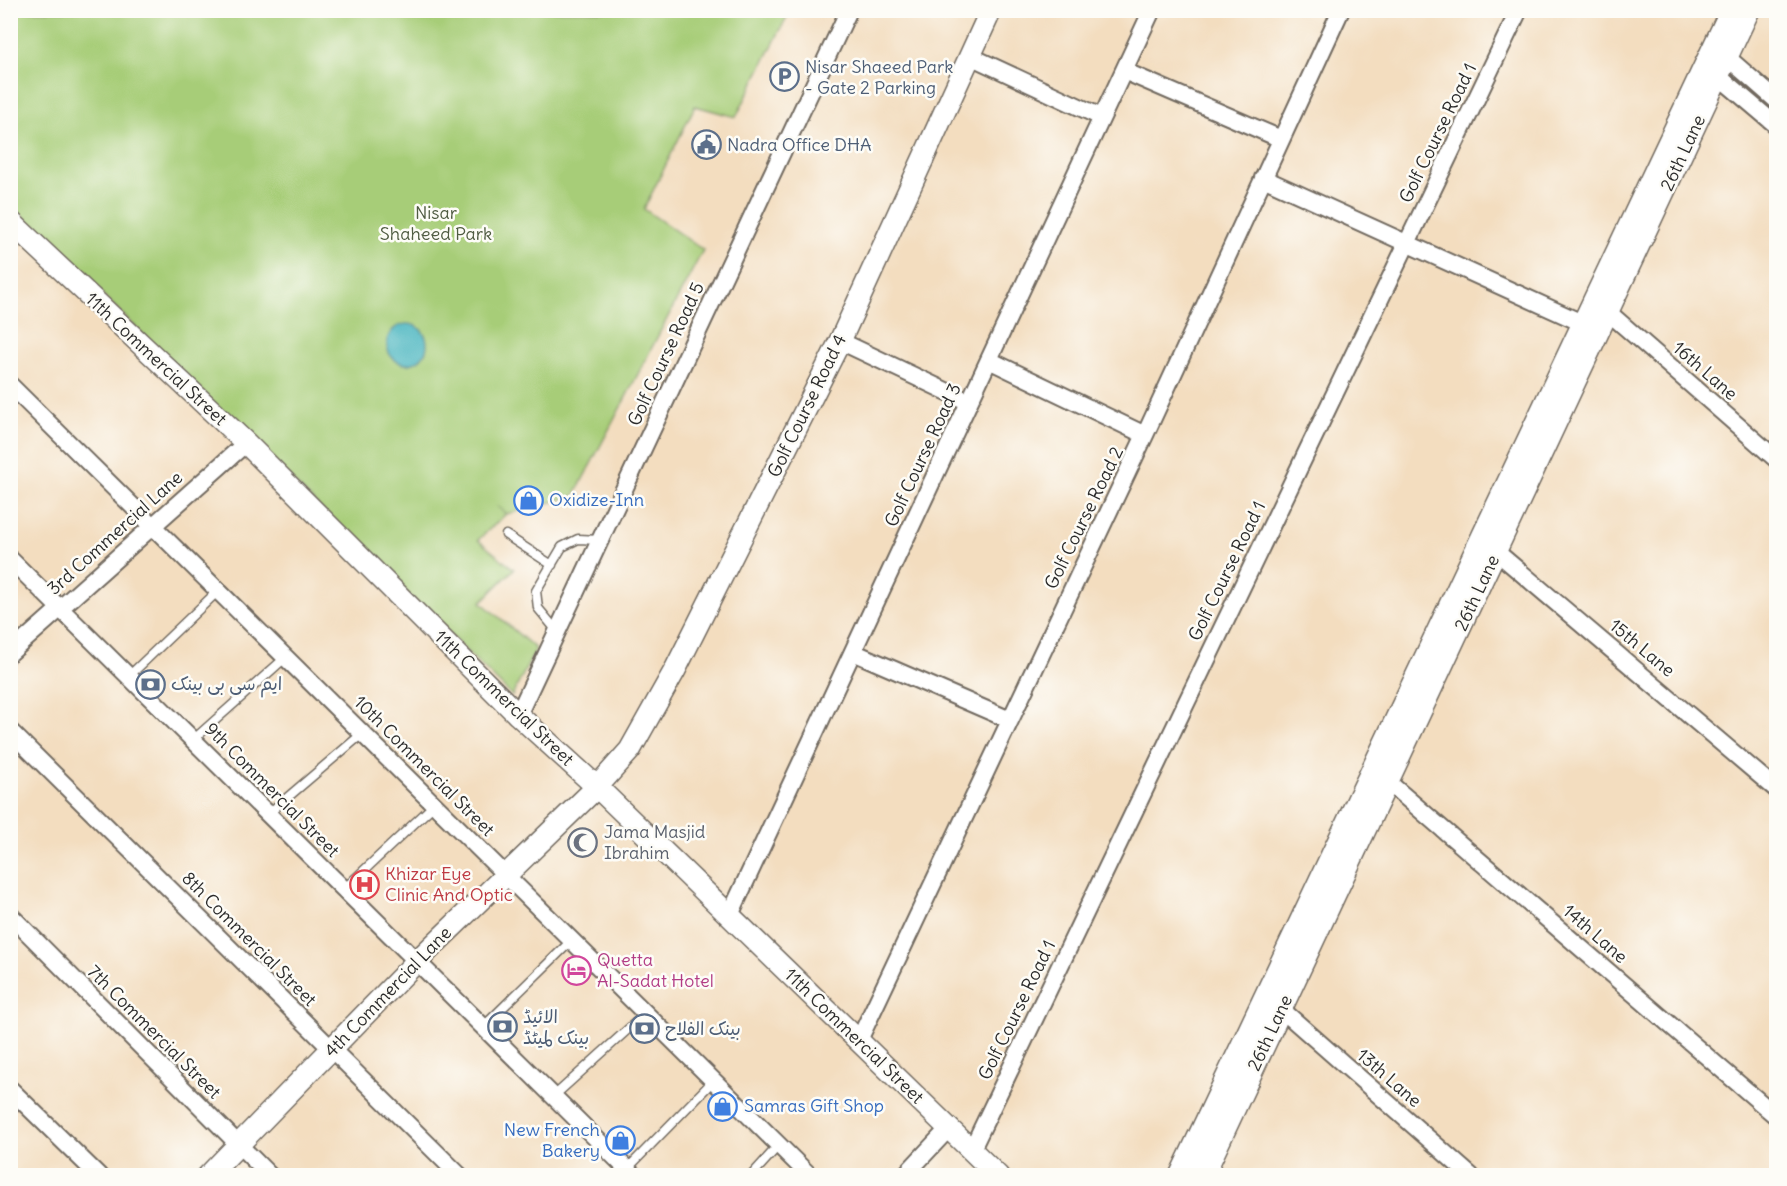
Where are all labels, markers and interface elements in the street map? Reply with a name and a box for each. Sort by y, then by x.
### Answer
place label: Nisar Shaeed Park - Gate 2 Parking [805,55,954,99]
street label: Golf Course Road 1 [1394,59,1481,206]
parking icon: Nisar Shaeed Park - Gate 2 Parking [768,61,800,93]
street label: 26th Lane [1655,111,1710,194]
public building icon: Nadra Office DHA [690,129,722,161]
place label: Nadra Office DHA [727,133,872,156]
park label: Nisar Shaheed Park [380,201,492,245]
street label: Golf Course Road 5 [622,278,709,429]
street label: 11th Commercial Street [81,287,232,430]
street label: Golf Course Road 4 [762,331,851,481]
street label: 16th Lane [1668,336,1742,405]
street label: Golf Course Road 3 [879,379,966,530]
street label: Golf Course Road 2 [1039,443,1128,593]
street label: 3rd Commercial Lane [42,466,187,600]
shop icon: Oxidize-Inn [512,484,544,516]
place label: Oxidize-Inn [549,488,644,511]
street label: Golf Course Road 1 [1183,497,1270,644]
street label: 26th Lane [1449,551,1504,634]
street label: 15th Lane [1605,614,1680,682]
street label: 11th Commercial Street [430,625,579,770]
bank icon: ایم سی بی بینک [134,668,166,700]
place label: ایم سی بی بینک [171,672,282,698]
street label: 10th Commercial Street [349,690,500,841]
street label: 9th Commercial Street [200,717,345,862]
place label: Jama Masjid Ibrahim [604,820,706,864]
mosque icon: Jama Masjid Ibrahim [567,826,599,858]
place label: Khizar Eye Clinic And Optic [385,862,513,906]
street label: 8th Commercial Street [177,866,322,1011]
hospital icon: Khizar Eye Clinic And Optic [348,868,380,900]
street label: 14th Lane [1558,899,1632,968]
street label: 4th Commercial Lane [319,921,456,1062]
street label: Golf Course Road 1 [973,936,1060,1083]
place label: Quetta Al-Sadat Hotel [597,948,714,992]
hotel icon: Quetta Al-Sadat Hotel [560,954,592,986]
street label: 7th Commercial Street [83,960,226,1103]
street label: 11th Commercial Street [780,963,929,1108]
street label: 26th Lane [1242,991,1297,1074]
place label: الائیڈ بینک لمیٹڈ [523,1005,589,1049]
bank icon: الائیڈ بینک لمیٹڈ [486,1011,518,1043]
bank icon: بینک الفلاح [628,1013,660,1045]
place label: بینک الفلاح [665,1017,741,1041]
street label: 13th Lane [1352,1043,1426,1112]
shop icon: Samras Gift Shop [707,1090,739,1122]
place label: Samras Gift Shop [744,1094,884,1117]
place label: New French Bakery [504,1118,600,1162]
shop icon: New French Bakery [605,1124,637,1156]

